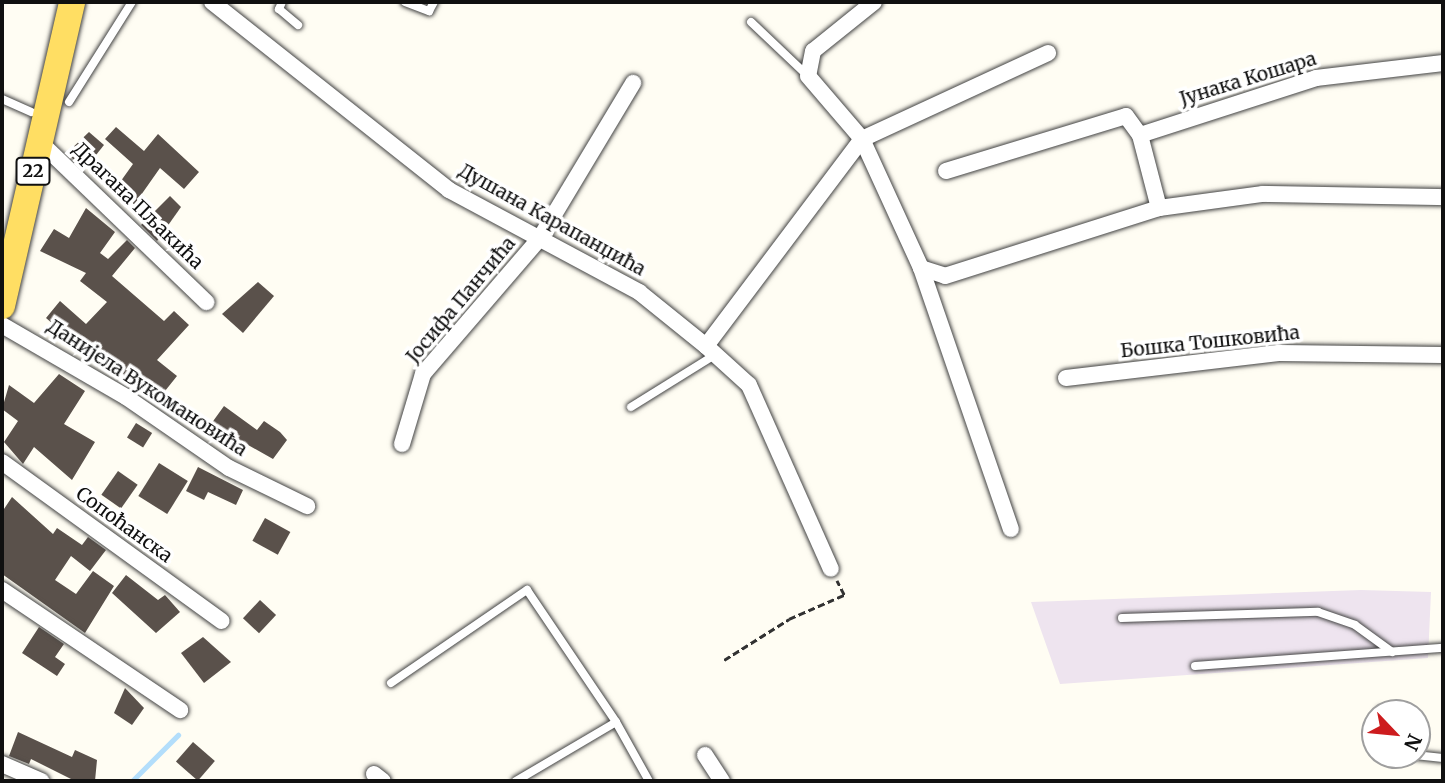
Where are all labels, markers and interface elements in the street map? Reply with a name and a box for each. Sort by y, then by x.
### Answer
street label: Јунака Кошара [1177,47,1319,111]
street label: Драгана Пљакића [68,138,208,274]
road number: 22 [16,156,50,186]
street label: Душана Карапанџића [455,159,649,281]
street label: Јосифа Панчића [402,232,520,368]
street label: Данијела Вукомановића [43,315,251,461]
street label: Бошка Тошковића [1119,321,1301,363]
street label: Сопоћанска [71,482,177,568]
north arrow [1361,699,1431,769]
text: N [1399,730,1427,754]

